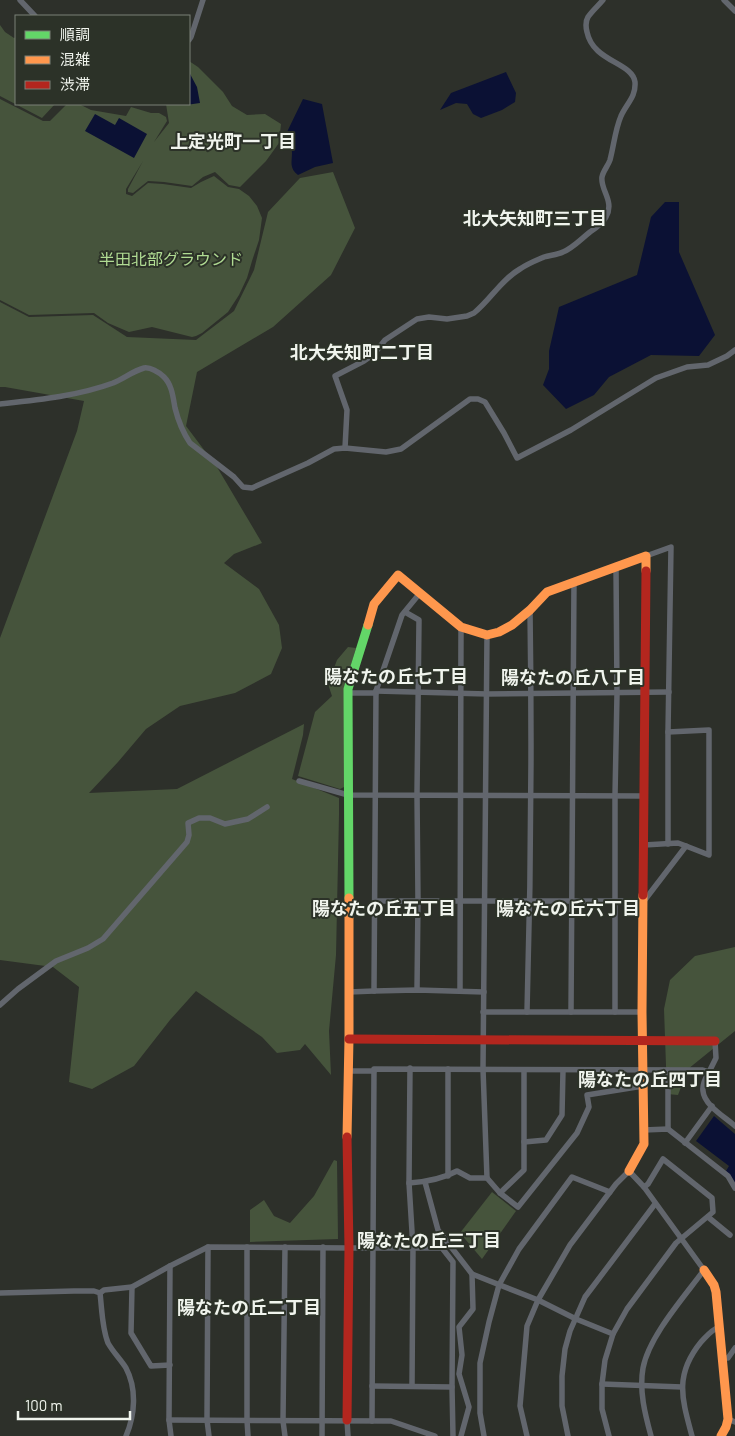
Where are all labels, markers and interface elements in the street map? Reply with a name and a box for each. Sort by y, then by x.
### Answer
legend [15,15,190,105]
text: 順調 [60,25,90,43]
text: 混雑 [60,50,90,68]
text: 渋滞 [60,75,90,93]
district label: 上定光町一丁目 [170,130,296,152]
district label: 北大矢知町三丁目 [463,207,607,229]
park label: 半田北部グラウンド [99,249,243,268]
district label: 北大矢知町二丁目 [290,341,434,363]
district label: 陽なたの丘七丁目 [324,665,468,687]
district label: 陽なたの丘八丁目 [501,666,645,688]
district label: 陽なたの丘五丁目 [312,897,456,919]
district label: 陽なたの丘六丁目 [496,897,640,919]
district label: 陽なたの丘四丁目 [578,1068,722,1090]
district label: 陽なたの丘三丁目 [357,1229,501,1251]
district label: 陽なたの丘二丁目 [177,1296,321,1318]
scale bar [18,1388,130,1420]
text: 100 m [25,1396,63,1414]

